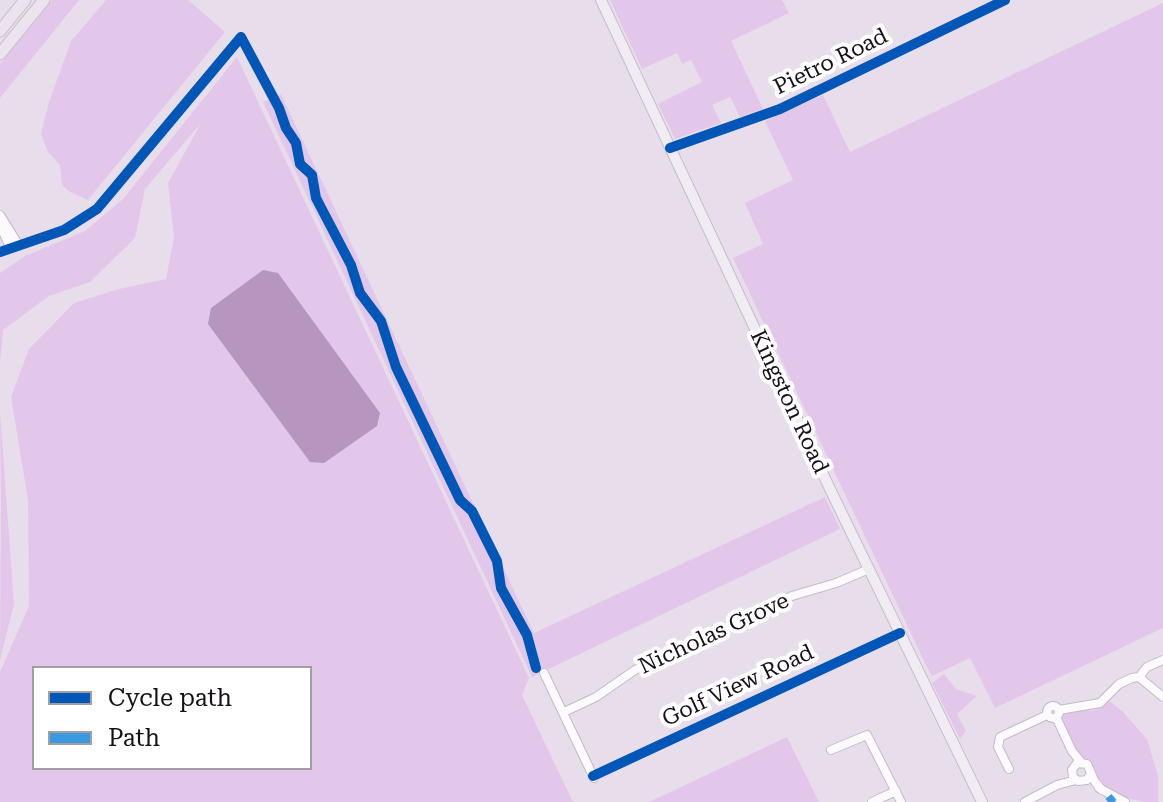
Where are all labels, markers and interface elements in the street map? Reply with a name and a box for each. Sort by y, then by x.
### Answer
street label: Pietro Road [770,23,892,101]
street label: Kingston Road [744,326,834,478]
street label: Nicholas Grove [635,588,793,680]
street label: Golf View Road [658,639,818,733]
legend [32,666,312,770]
text: Cycle path [108,684,232,712]
text: Path [108,724,160,752]

